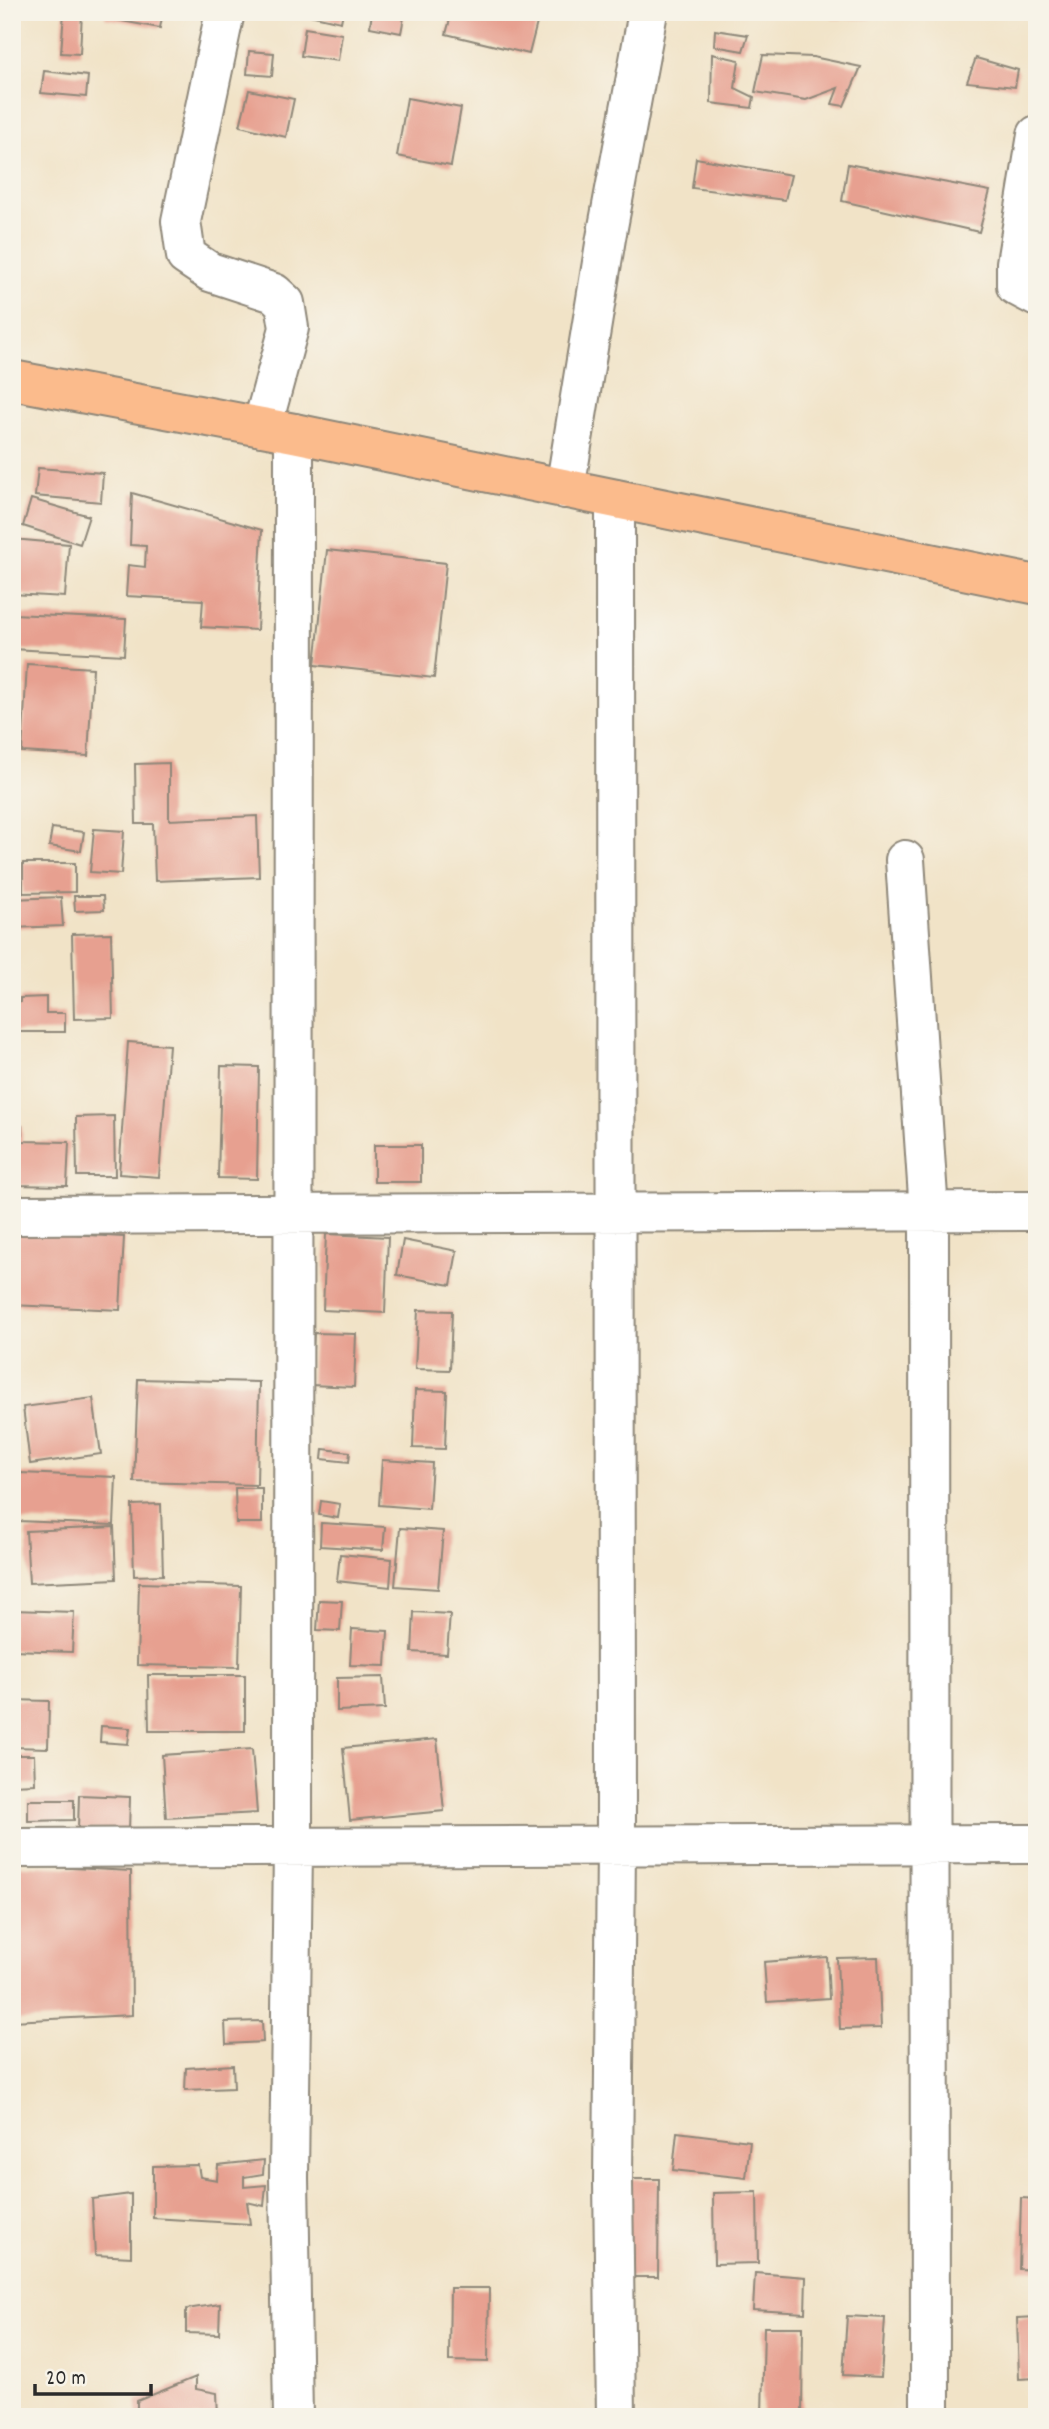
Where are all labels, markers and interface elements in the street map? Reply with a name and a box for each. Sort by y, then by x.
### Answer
scale bar [35,2352,150,2396]
text: 20 m [46,2365,86,2395]

